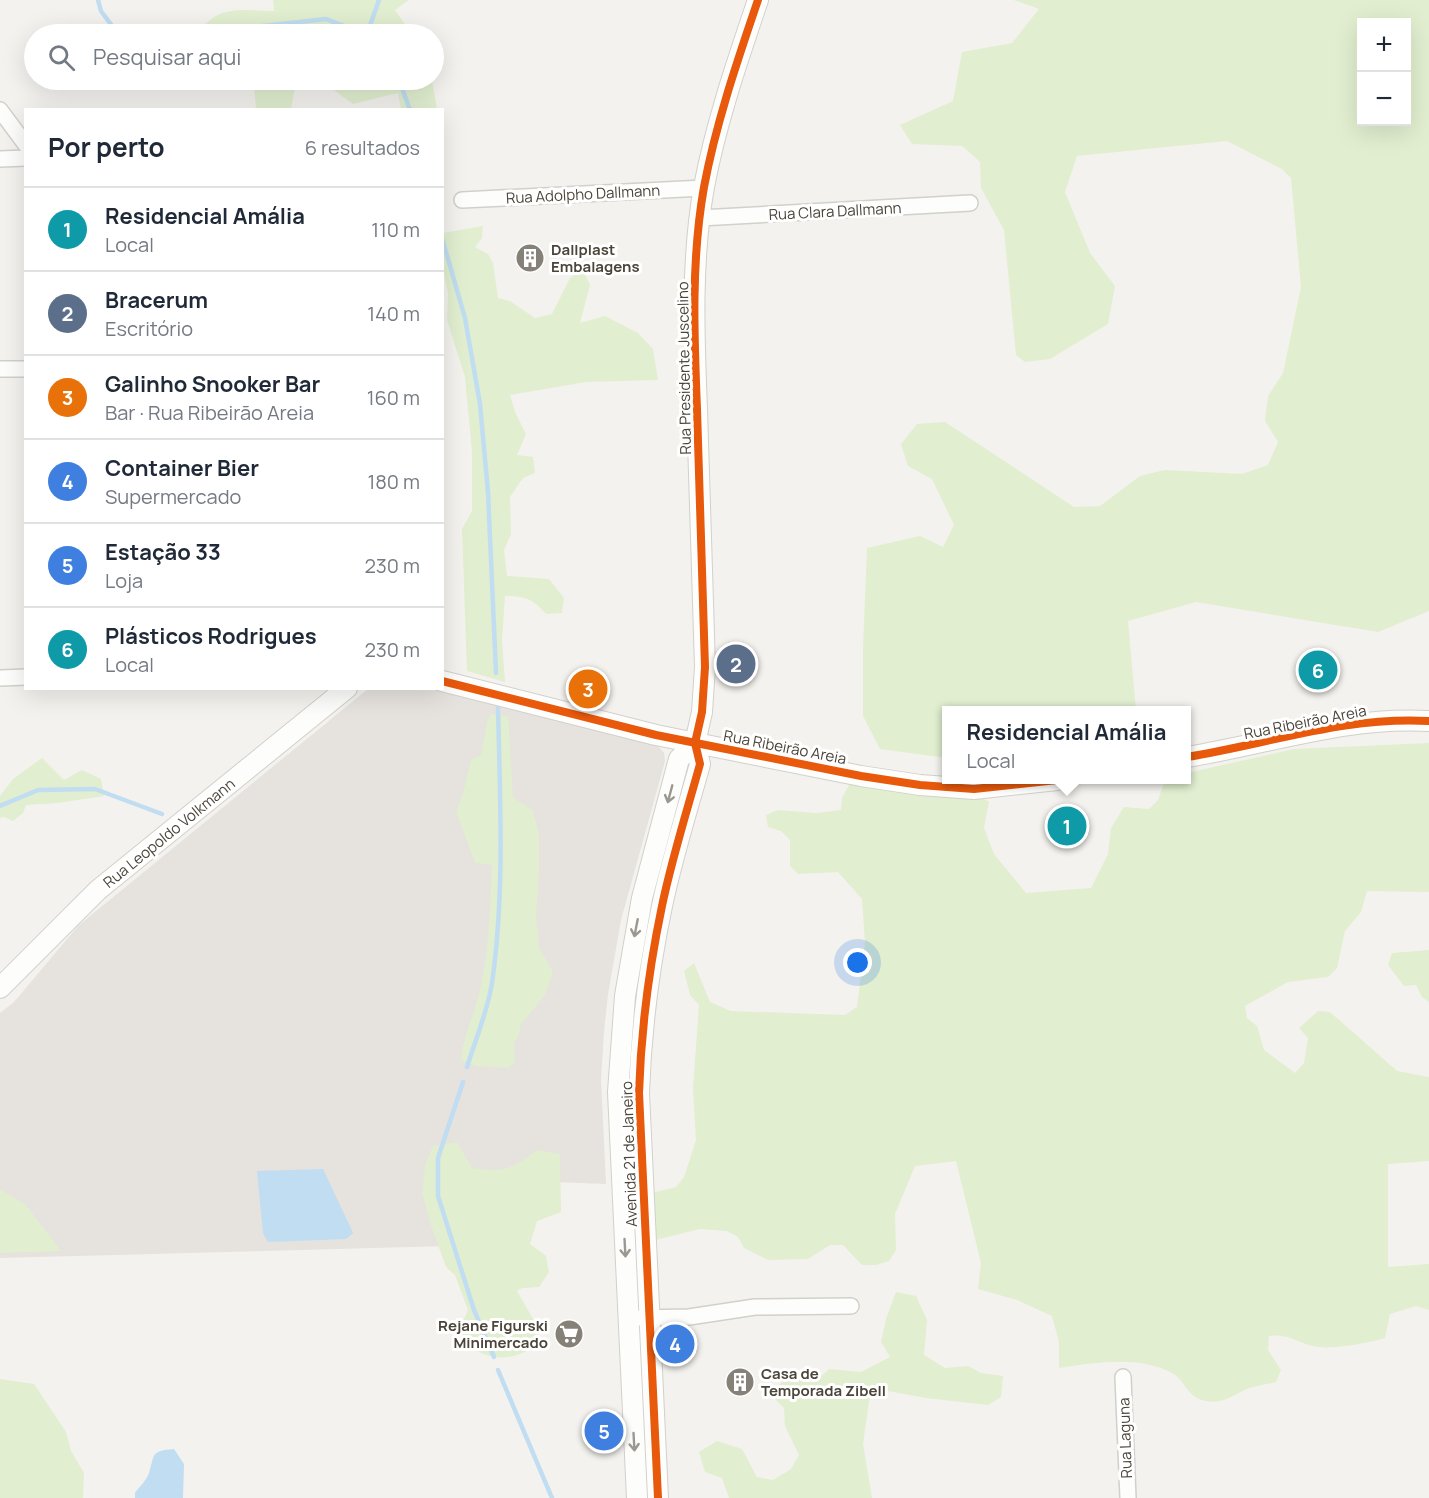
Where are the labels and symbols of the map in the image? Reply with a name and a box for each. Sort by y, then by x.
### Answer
street label: Rua Adolpho Dallmann [505,179,661,209]
street label: Rua Clara Dallmann [768,197,902,225]
place label: Dallplast Embalagens [551,239,640,277]
building icon: Dallplast Embalagens [514,242,546,274]
street label: Rua Presidente Juscelino [672,281,696,455]
pin: 2 [716,642,756,686]
pin: 6 [1298,648,1338,692]
pin: 3 [568,666,608,712]
street label: Rua Ribeirão Areia [1242,700,1368,744]
street label: Rua Ribeirão Areia [722,725,848,769]
street label: Rua Leopoldo Volkmann [99,773,239,893]
one-way arrow [664,784,675,803]
pin: 1 [1048,804,1086,848]
one-way arrow [630,918,641,937]
your location [843,948,872,977]
street label: Avenida 21 de Janeiro [616,1081,642,1227]
one-way arrow [620,1237,631,1257]
place label: Rejane Figurski Minimercado [438,1315,548,1353]
supermarket icon: Rejane Figurski Minimercado [553,1318,585,1350]
pin: 4 [656,1322,694,1366]
place label: Casa de Temporada Zibell [761,1363,886,1401]
building icon: Casa de Temporada Zibell [724,1366,756,1398]
street label: Rua Laguna [1113,1397,1137,1479]
pin: 5 [584,1408,624,1454]
one-way arrow [629,1432,640,1452]

